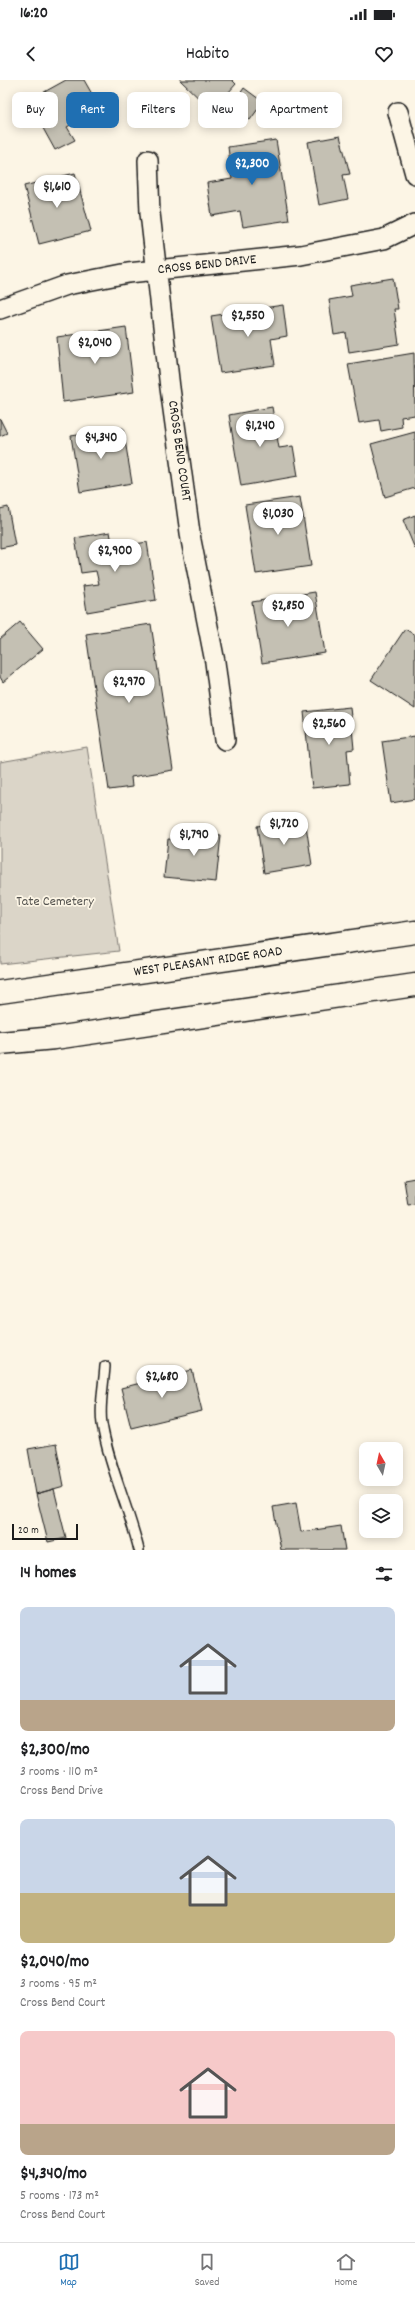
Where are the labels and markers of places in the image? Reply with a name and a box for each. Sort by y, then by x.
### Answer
pin: $2,300 [219,152,285,186]
pin: $1,610 [24,175,90,209]
pin: $2,550 [215,304,281,338]
pin: $2,040 [62,331,128,365]
pin: $1,240 [227,414,293,448]
pin: $4,340 [68,426,134,460]
pin: $1,030 [245,502,311,536]
pin: $2,900 [82,539,148,573]
pin: $2,850 [255,594,321,628]
pin: $2,970 [96,670,162,704]
pin: $2,560 [296,712,362,746]
pin: $1,720 [251,812,317,846]
pin: $1,790 [161,823,227,857]
pin: $2,680 [129,1365,195,1399]

